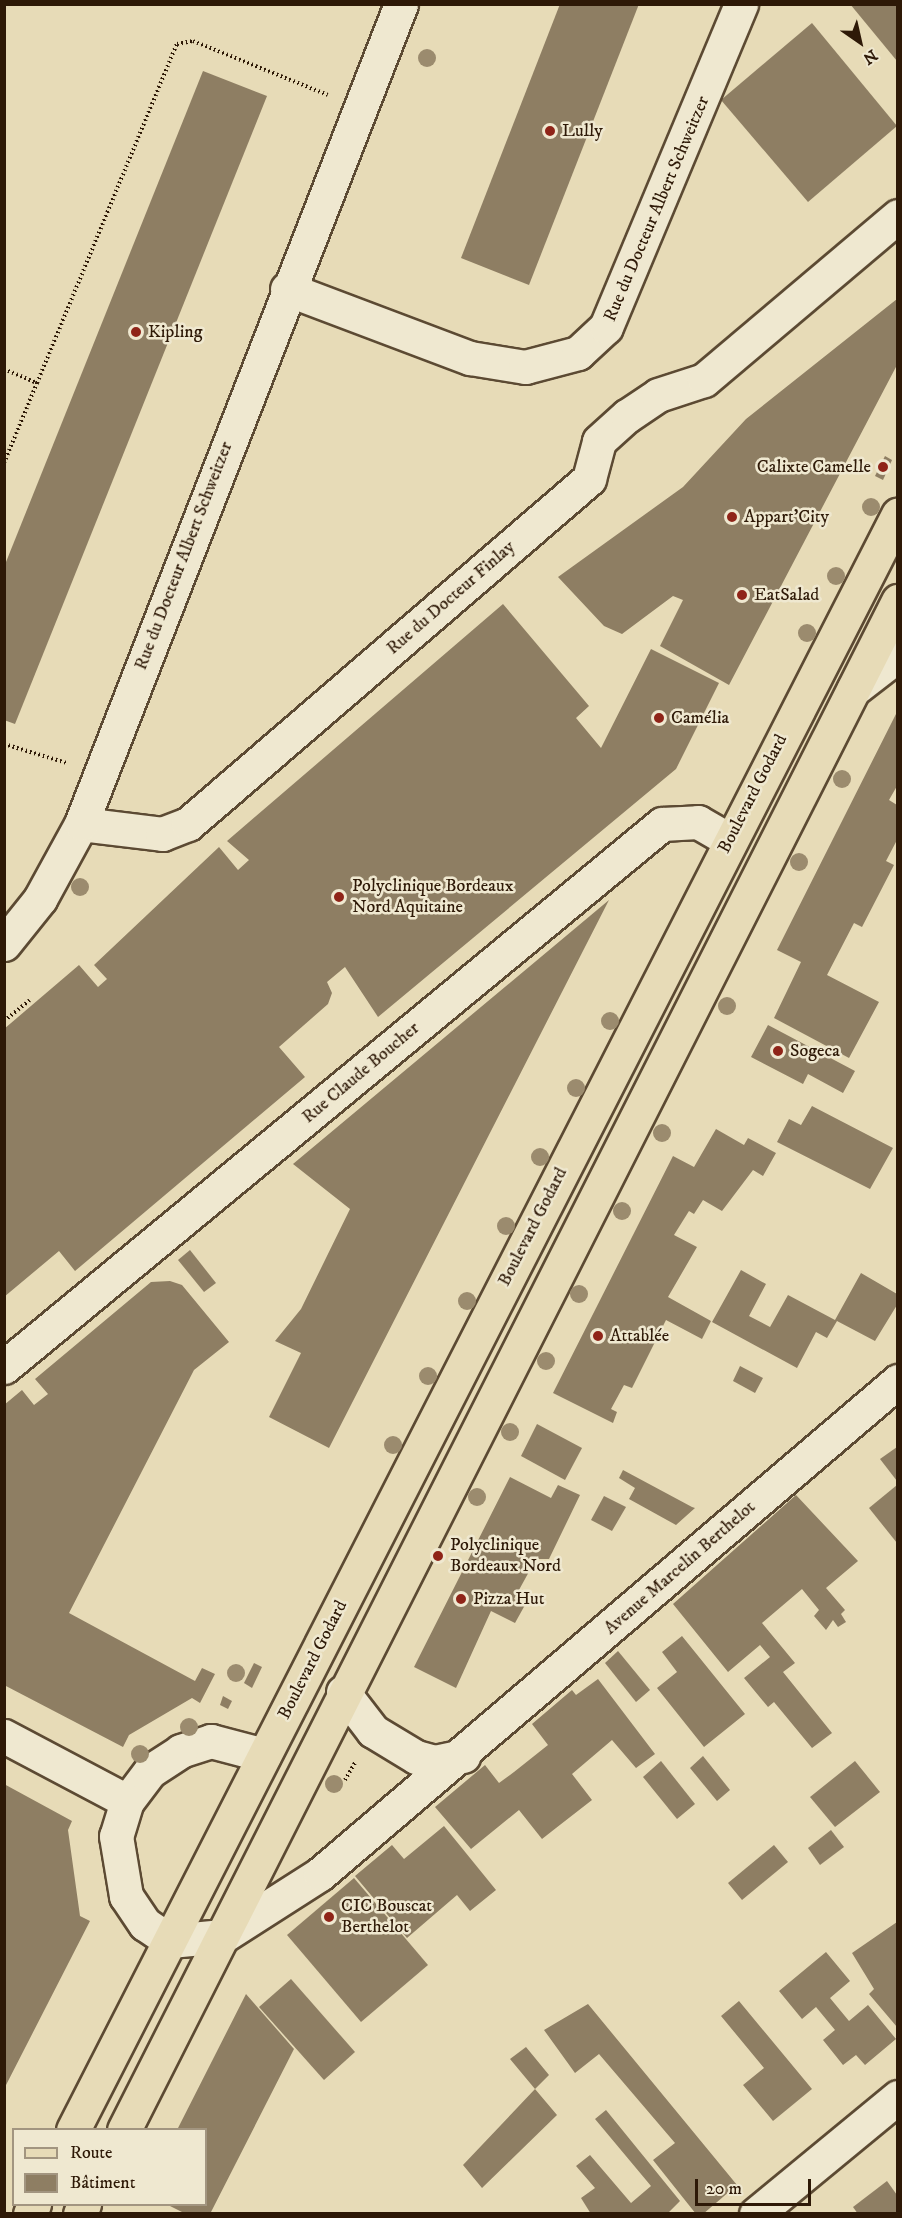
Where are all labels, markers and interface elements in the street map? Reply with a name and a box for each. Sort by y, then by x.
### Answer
north arrow [830,12,890,72]
text: N [859,45,881,69]
street label: Rue du Docteur Albert Schweitzer [600,93,714,325]
place label: Lully [562,120,603,142]
marker: Lully [543,124,557,138]
place label: Kipling [148,321,202,343]
marker: Kipling [129,325,143,339]
street label: Rue du Docteur Albert Schweitzer [130,439,238,673]
place label: Calixte Camelle [757,456,871,478]
marker: Calixte Camelle [876,460,890,474]
place label: Appart'City [744,506,829,528]
marker: Appart'City [725,510,739,524]
street label: Rue du Docteur Finlay [383,537,519,659]
place label: EatSalad [754,584,819,606]
marker: EatSalad [735,588,749,602]
place label: Camélia [671,707,729,729]
marker: Camélia [652,711,666,725]
street label: Boulevard Godard [714,731,792,857]
place label: Polyclinique Bordeaux Nord Aquitaine [352,876,514,918]
marker: Polyclinique Bordeaux Nord Aquitaine [330,888,348,906]
street label: Rue Claude Boucher [298,1018,424,1128]
place label: Sogeca [790,1040,840,1062]
marker: Sogeca [771,1044,785,1058]
street label: Boulevard Godard [494,1164,572,1290]
place label: Attablée [610,1325,669,1347]
marker: Attablée [591,1329,605,1343]
street label: Avenue Marcelin Berthelot [600,1497,760,1639]
place label: Polyclinique Bordeaux Nord [450,1535,561,1578]
marker: Polyclinique Bordeaux Nord [431,1549,445,1563]
place label: Pizza Hut [473,1588,544,1610]
marker: Pizza Hut [454,1592,468,1606]
street label: Boulevard Godard [274,1597,352,1723]
place label: CIC Bouscat Berthelot [341,1896,432,1938]
marker: CIC Bouscat Berthelot [322,1910,336,1924]
legend [12,2128,207,2206]
text: Route [70,2142,113,2164]
scale bar [698,2167,814,2205]
text: Bâtiment [70,2172,135,2194]
text: 20 m [706,2178,742,2200]

